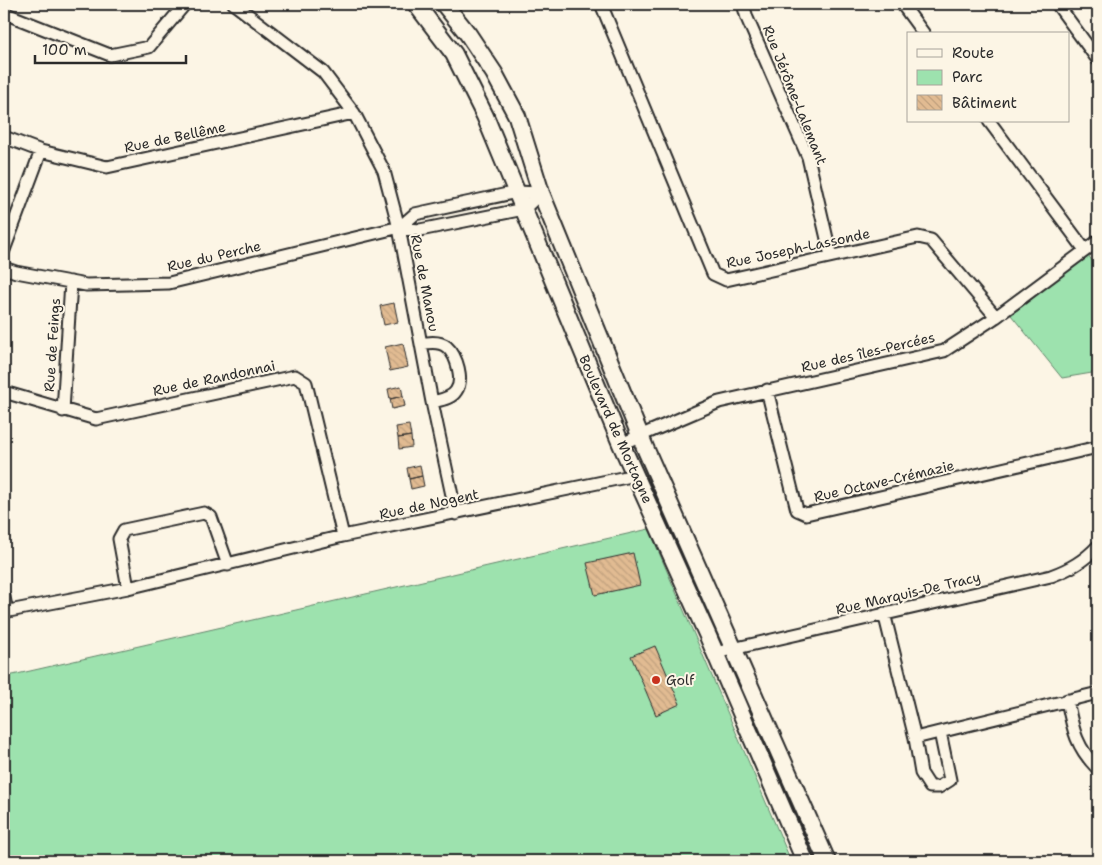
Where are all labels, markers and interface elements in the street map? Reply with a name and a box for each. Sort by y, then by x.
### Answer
street label: Rue Jérôme-Lalemant [759,22,831,168]
scale bar [35,32,186,64]
legend [907,32,1070,122]
text: 100 m [42,40,87,60]
text: Route [952,43,994,63]
text: Parc [952,67,983,87]
text: Bâtiment [952,93,1017,113]
street label: Rue de Bellême [123,117,228,157]
street label: Rue Joseph-Lassonde [724,224,872,272]
street label: Rue de Manou [407,233,443,333]
street label: Rue du Perche [165,236,263,276]
street label: Rue de Feings [40,297,64,393]
street label: Rue des îles-Percées [799,328,937,376]
street label: Boulevard de Mortagne [575,352,657,506]
street label: Rue de Randonnai [151,356,277,400]
street label: Rue Octave-Crémazie [812,456,956,506]
street label: Rue de Nogent [378,485,480,523]
street label: Rue Marquis-De Tracy [834,568,982,618]
place label: Golf [666,671,695,689]
marker: Golf [650,674,662,686]

